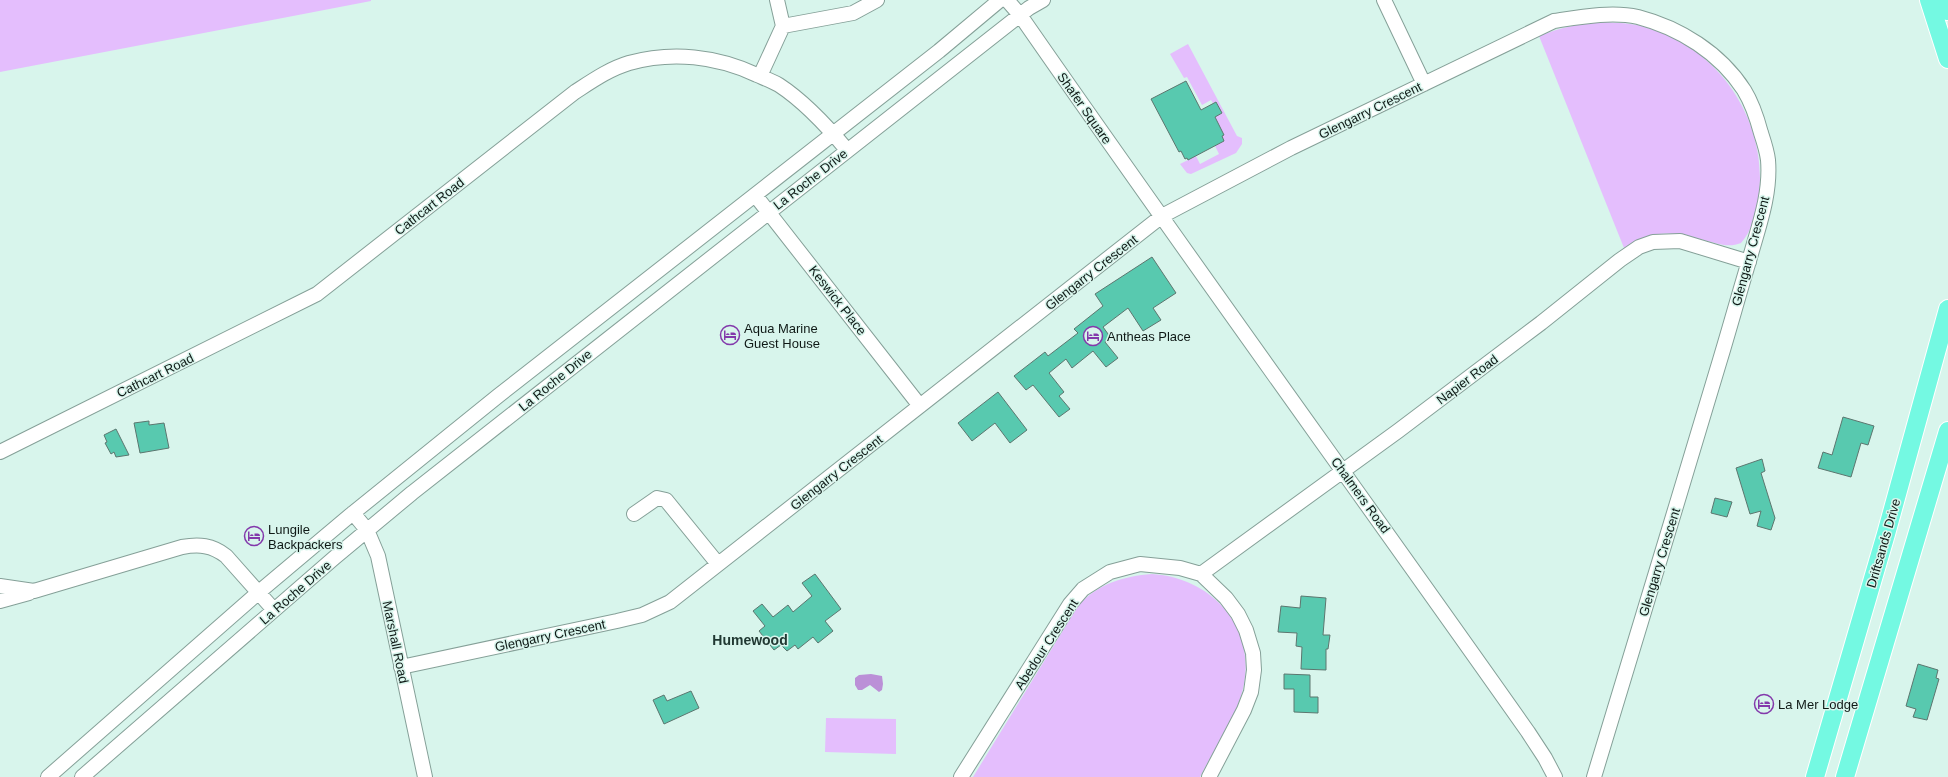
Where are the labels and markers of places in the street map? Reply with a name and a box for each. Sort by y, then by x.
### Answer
place label: Aqua Marine Guest House [744,321,820,351]
hotel icon: Aqua Marine Guest House [719,324,741,346]
hotel icon: Antheas Place [1082,325,1104,347]
place label: Antheas Place [1107,329,1191,344]
place label: Lungile Backpackers [268,522,343,552]
hotel icon: Lungile Backpackers [243,525,265,547]
hotel icon: La Mer Lodge [1753,693,1775,715]
place label: La Mer Lodge [1778,697,1858,712]

